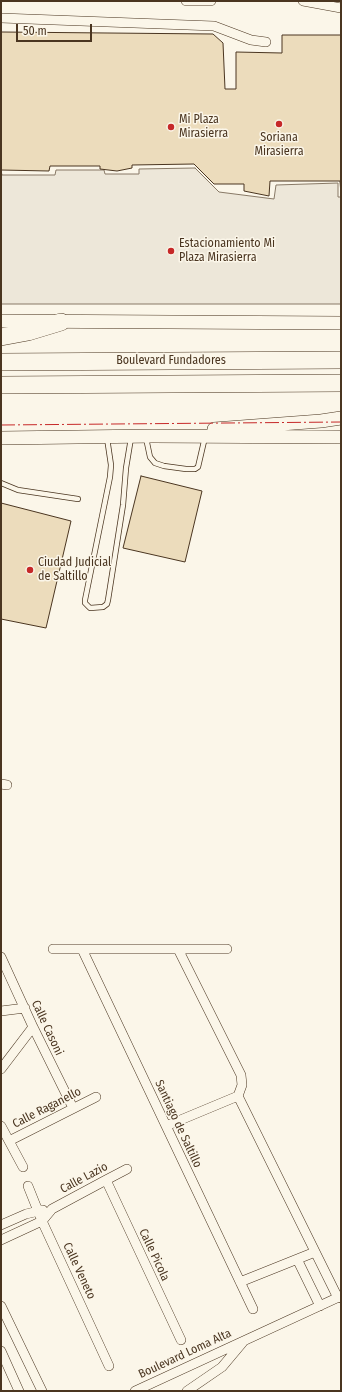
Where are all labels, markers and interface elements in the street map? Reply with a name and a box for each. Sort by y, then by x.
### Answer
scale bar [18,16,94,42]
text: 50 m [23,24,47,38]
place label: Mi Plaza Mirasierra [179,113,228,141]
marker: Soriana Mirasierra [274,119,284,129]
marker: Mi Plaza Mirasierra [166,122,176,132]
place label: Soriana Mirasierra [254,131,304,159]
place label: Estacionamiento Mi Plaza Mirasierra [179,237,275,265]
marker: Estacionamiento Mi Plaza Mirasierra [166,246,176,256]
street label: Boulevard Fundadores [116,354,226,368]
place label: Ciudad Judicial de Saltillo [38,556,111,584]
marker: Ciudad Judicial de Saltillo [25,565,35,575]
street label: Calle Casoni [28,998,66,1058]
street label: Santiago de Saltillo [151,1078,205,1170]
street label: Calle Raganello [10,1085,84,1131]
street label: Calle Lazio [58,1159,110,1197]
street label: Calle Picola [136,1226,172,1284]
street label: Calle Veneto [60,1240,98,1302]
street label: Boulevard Loma Alta [136,1326,234,1382]

